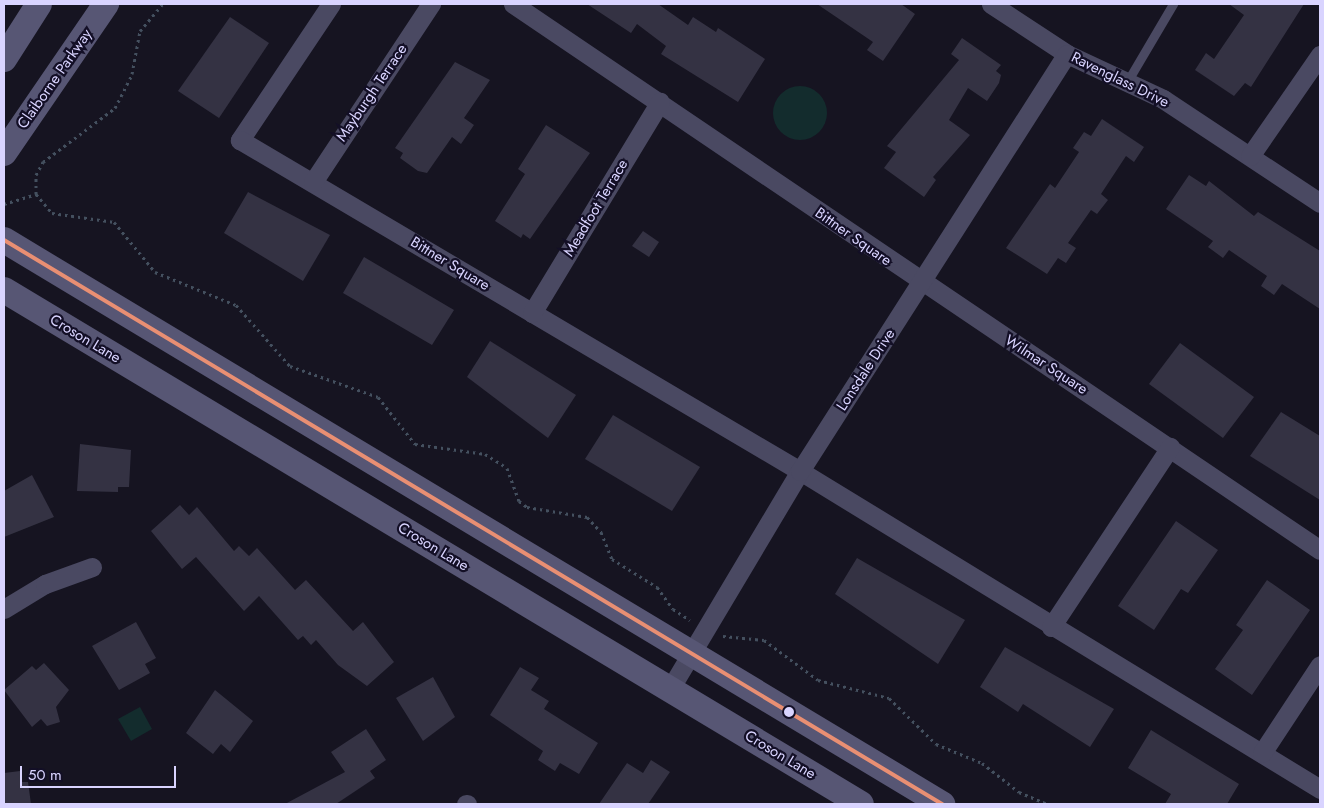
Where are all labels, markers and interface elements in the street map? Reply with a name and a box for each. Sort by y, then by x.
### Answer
street label: Claiborne Parkway [14,26,96,132]
street label: Mayburgh Terrace [333,41,411,145]
street label: Ravenglass Drive [1068,49,1172,111]
street label: Meadfoot Terrace [560,156,632,260]
street label: Bittner Square [811,204,895,270]
street label: Bittner Square [407,233,493,295]
street label: Croson Lane [46,311,124,367]
street label: Lonsdale Drive [833,326,899,414]
street label: Wilmar Square [1001,332,1091,398]
street label: Croson Lane [394,519,472,575]
unlabelled marker [784,707,794,717]
street label: Croson Lane [741,727,819,783]
scale bar [22,756,179,788]
text: 50 m [28,764,62,786]

